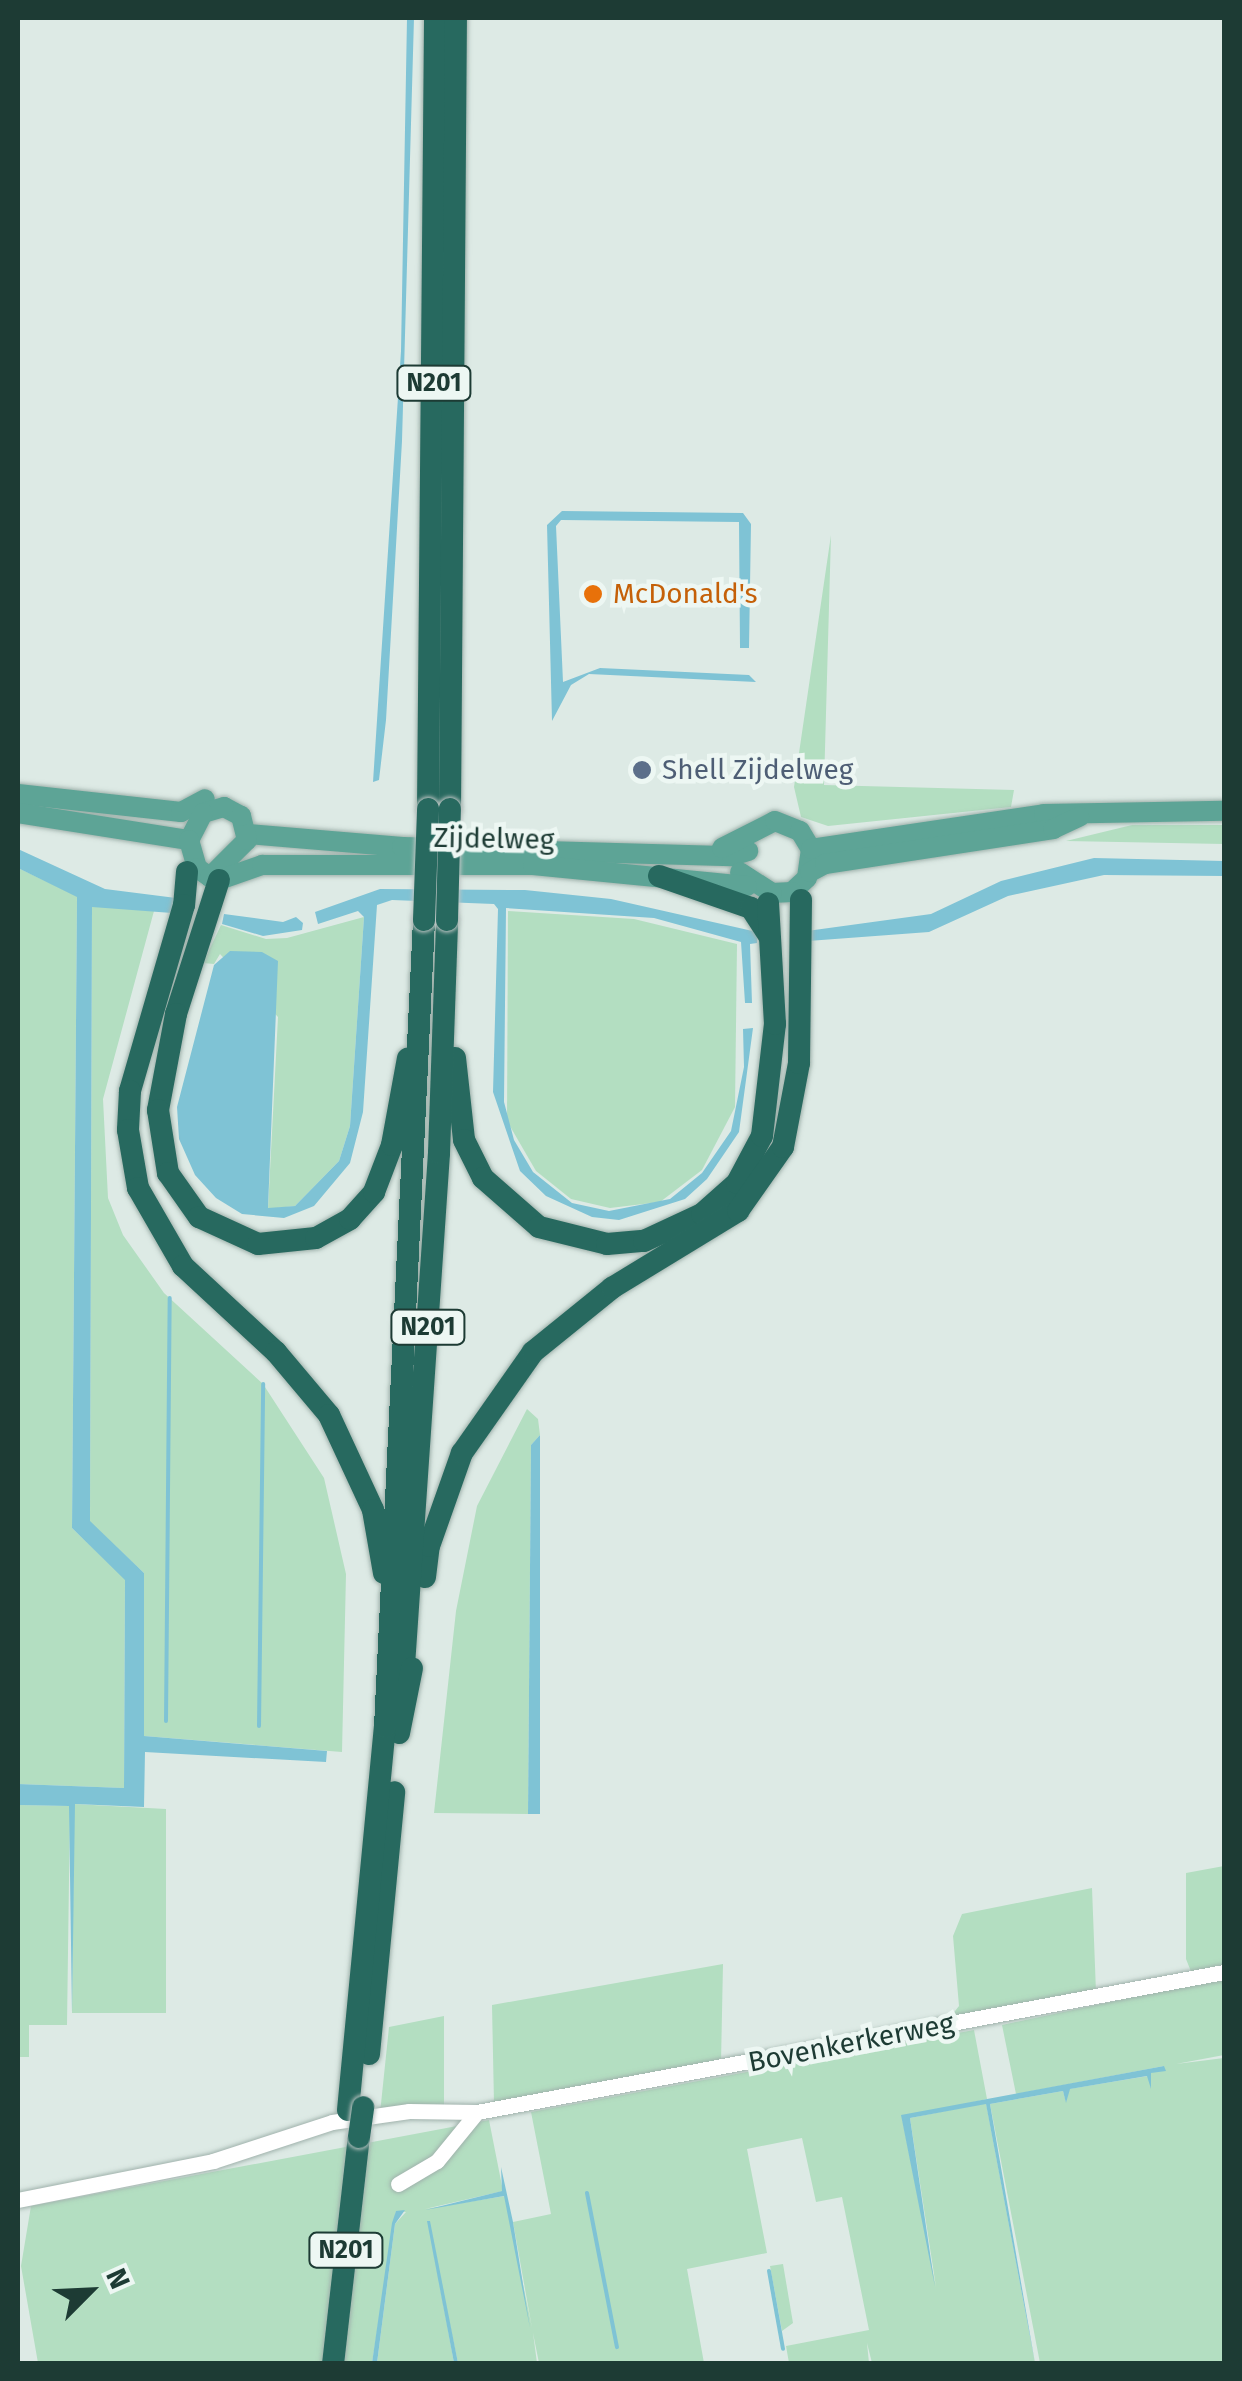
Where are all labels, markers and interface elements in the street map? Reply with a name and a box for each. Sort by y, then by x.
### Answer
road number: N201 [394,363,474,403]
place label: McDonald's [613,577,758,611]
marker: McDonald's [582,583,604,605]
place label: Shell Zijdelweg [662,753,853,787]
marker: Shell Zijdelweg [631,759,653,781]
street label: Zijdelweg [433,821,555,857]
road number: N201 [388,1307,468,1347]
street label: Bovenkerkerweg [745,2007,957,2079]
road number: N201 [306,2230,386,2270]
north arrow [40,2241,140,2341]
text: N [99,2263,137,2294]

